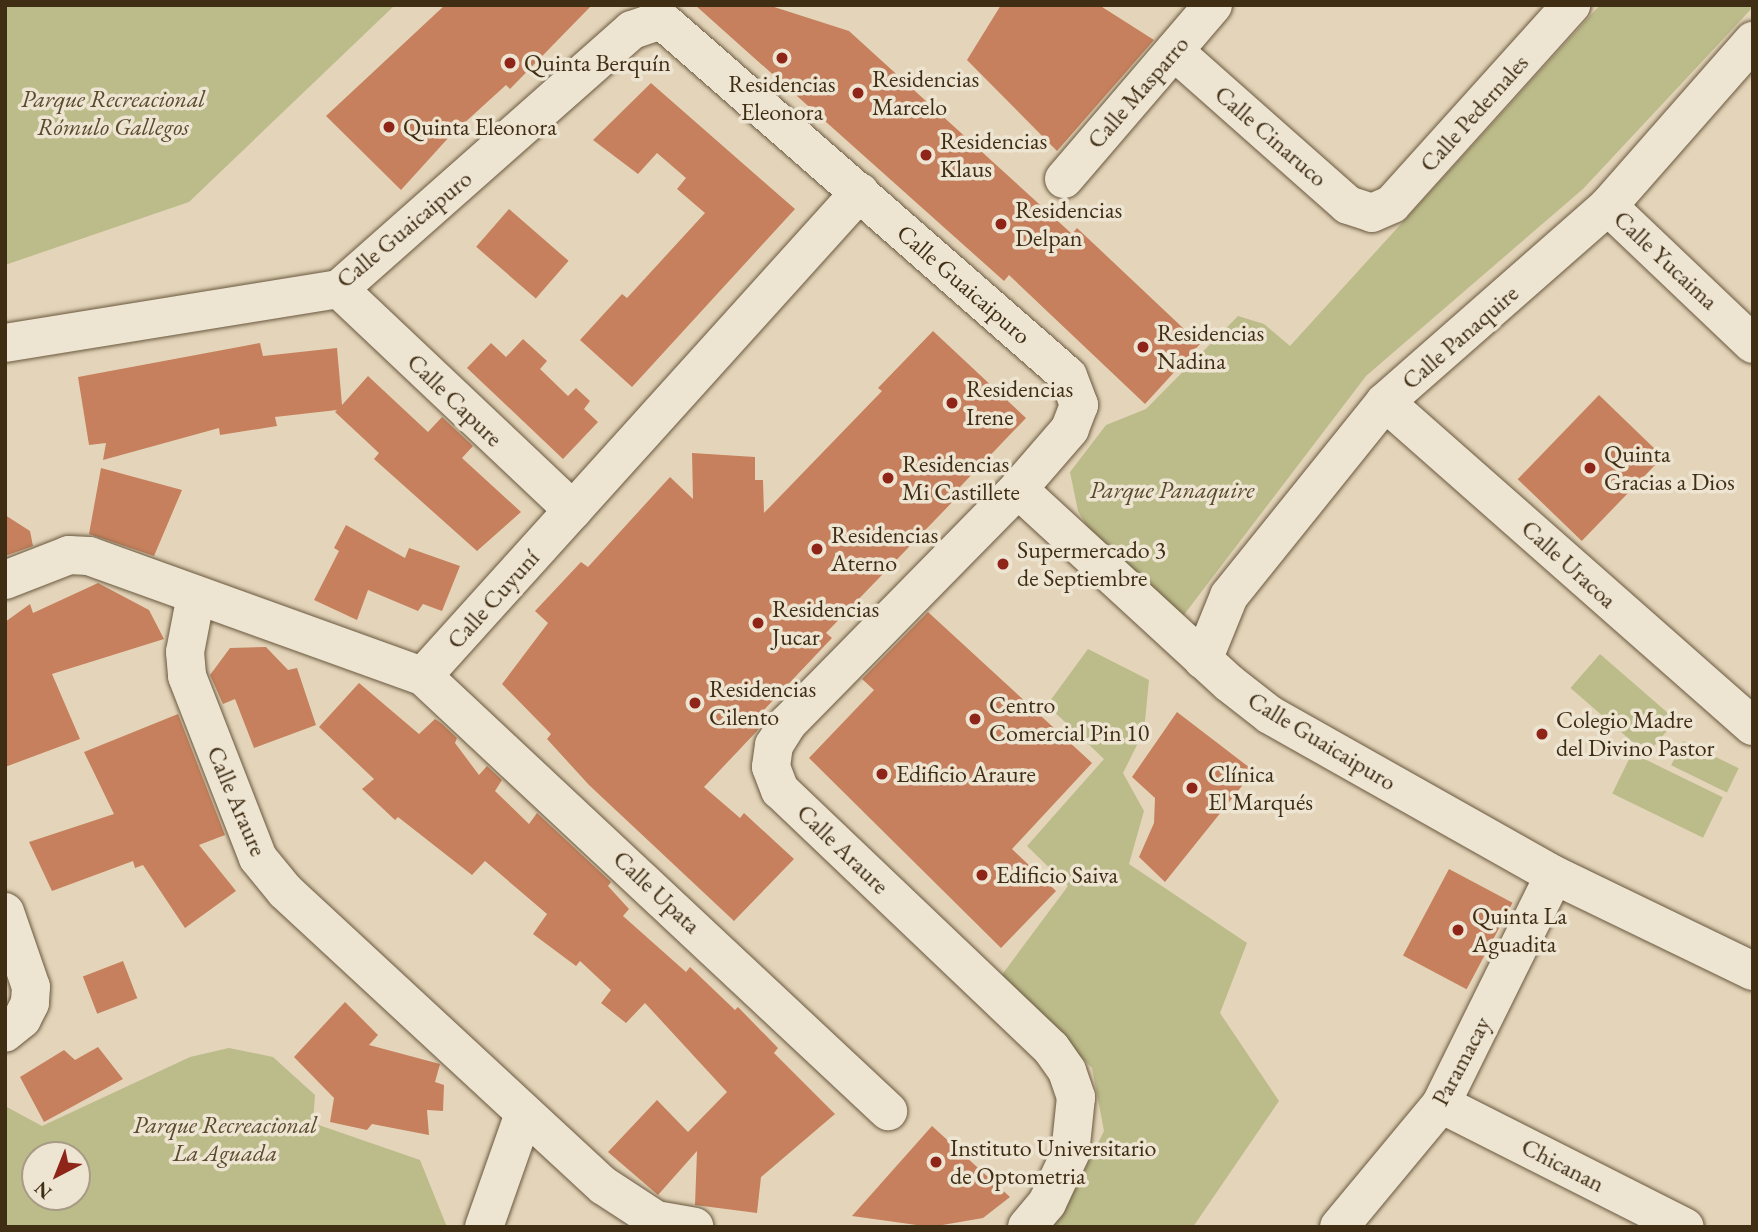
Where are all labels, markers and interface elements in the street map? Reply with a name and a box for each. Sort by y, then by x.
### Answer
street label: Calle Masparro [1081,30,1195,154]
street label: Calle Pedernales [1414,48,1534,178]
place label: Quinta Berquín [524,49,671,77]
marker: Residencias Eleonora [774,50,790,66]
marker: Quinta Berquín [502,55,518,71]
place label: Residencias Marcelo [872,65,979,121]
place label: Residencias Eleonora [728,70,836,126]
street label: Calle Cinaruco [1209,79,1333,193]
park label: Parque Recreacional Rómulo Gallegos [21,85,205,141]
marker: Residencias Marcelo [850,85,866,101]
place label: Quinta Eleonora [403,113,557,141]
marker: Quinta Eleonora [381,119,397,135]
place label: Residencias Klaus [940,127,1047,183]
marker: Residencias Klaus [918,147,934,163]
street label: Calle Guaicaipuro [330,164,478,294]
place label: Residencias Delpan [1015,196,1122,252]
street label: Calle Yucaima [1608,204,1724,316]
marker: Residencias Delpan [993,216,1009,232]
street label: Calle Guaicaipuro [891,218,1037,350]
street label: Calle Panaquire [1396,279,1524,395]
place label: Residencias Nadina [1157,319,1264,375]
marker: Residencias Nadina [1135,339,1151,355]
street label: Calle Capure [401,347,509,453]
place label: Residencias Irene [966,375,1073,431]
marker: Residencias Irene [944,395,960,411]
place label: Quinta Gracias a Dios [1604,440,1735,496]
place label: Residencias Mi Castillete [902,450,1020,506]
marker: Quinta Gracias a Dios [1582,460,1598,476]
marker: Residencias Mi Castillete [880,470,896,486]
park label: Parque Panaquire [1090,476,1254,504]
street label: Calle Uracoa [1516,514,1622,614]
place label: Residencias Aterno [831,521,938,577]
place label: Supermercado 3 de Septiembre [1017,536,1166,592]
marker: Residencias Aterno [809,541,825,557]
street label: Calle Cuyuní [441,543,545,655]
marker: Supermercado 3 de Septiembre [995,556,1011,572]
place label: Residencias Jucar [772,595,879,651]
marker: Residencias Jucar [750,615,766,631]
place label: Residencias Cilento [709,675,816,731]
street label: Calle Guaicaipuro [1243,685,1401,797]
place label: Centro Comercial Pin 10 [989,691,1149,747]
marker: Residencias Cilento [687,695,703,711]
place label: Colegio Madre del Divino Pastor [1556,706,1715,762]
marker: Centro Comercial Pin 10 [967,711,983,727]
marker: Colegio Madre del Divino Pastor [1534,726,1550,742]
street label: Calle Araure [201,742,273,860]
place label: Edificio Araure [896,760,1036,788]
place label: Clínica El Marqués [1208,760,1313,816]
marker: Edificio Araure [874,766,890,782]
marker: Clínica El Marqués [1182,778,1202,798]
street label: Calle Araure [791,798,895,900]
street label: Calle Upata [607,844,707,940]
place label: Edificio Saiva [996,861,1118,889]
marker: Edificio Saiva [974,867,990,883]
place label: Quinta La Aguadita [1472,902,1567,958]
marker: Quinta La Aguadita [1450,922,1466,938]
street label: Paramacay [1426,1012,1496,1110]
park label: Parque Recreacional La Aguada [133,1111,317,1167]
street label: Chicanan [1517,1132,1609,1198]
place label: Instituto Universitario de Optometria [950,1134,1156,1190]
north arrow [21,1141,91,1211]
marker: Instituto Universitario de Optometria [928,1154,944,1170]
text: N [29,1176,57,1205]

